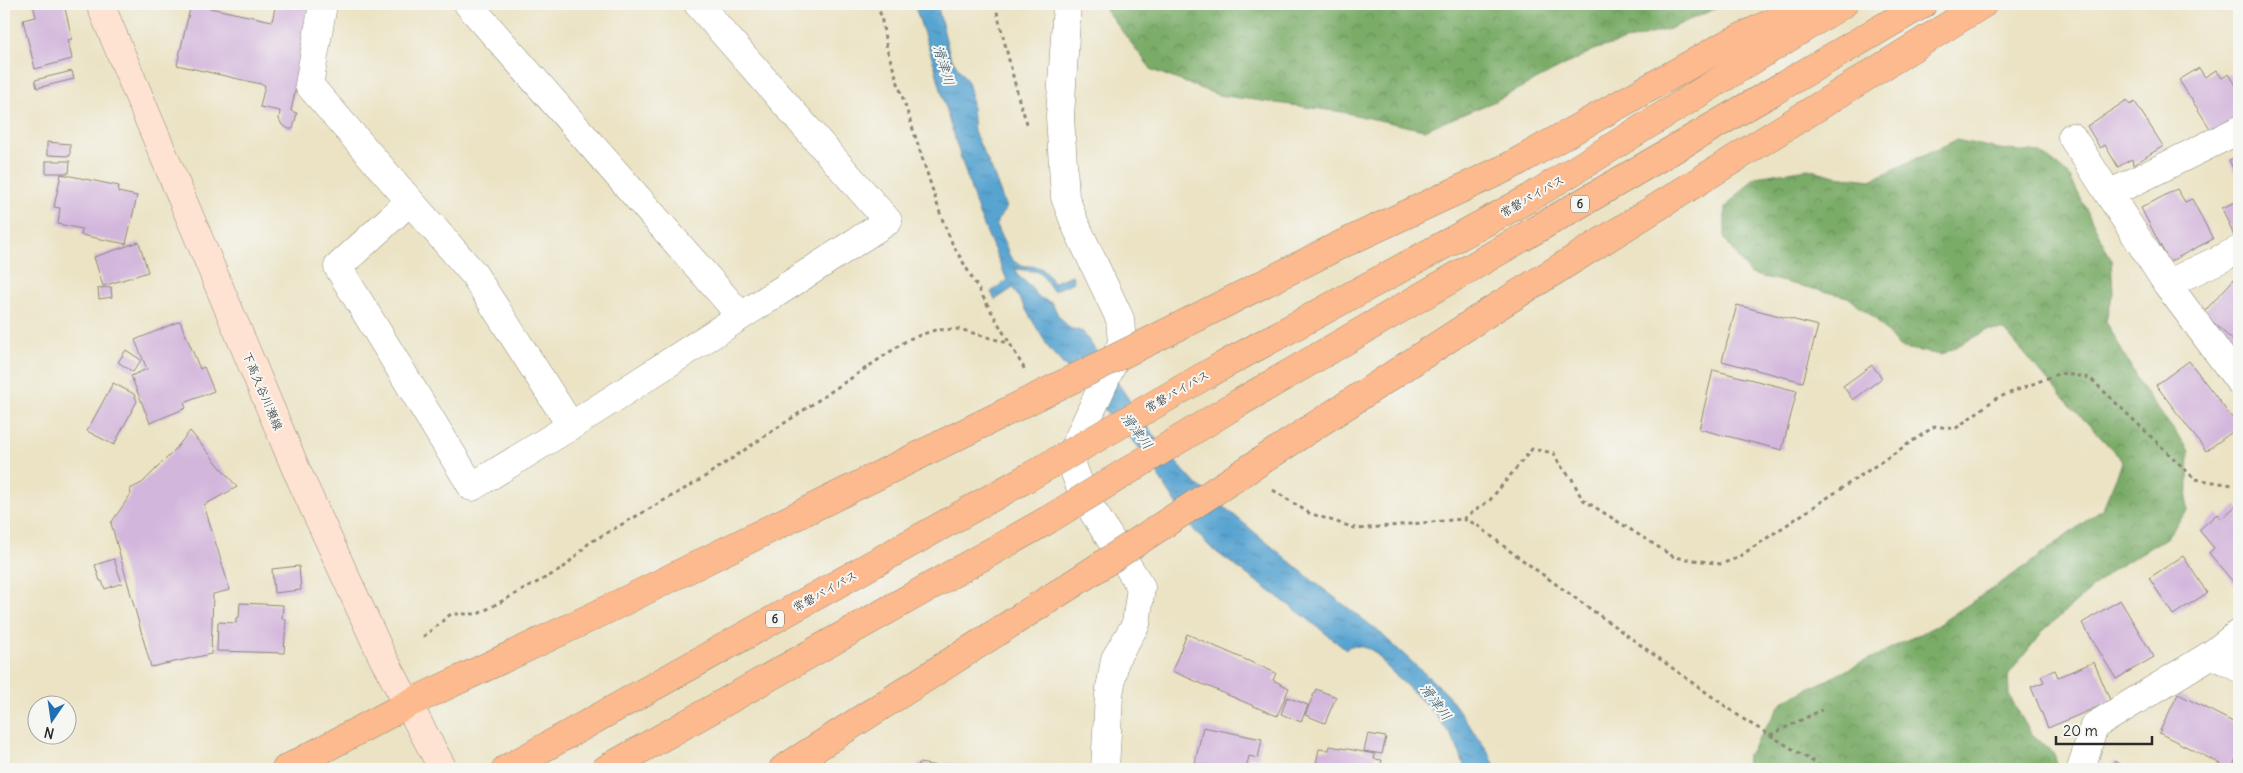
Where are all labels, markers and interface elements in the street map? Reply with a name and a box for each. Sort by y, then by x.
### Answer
water label: 滑津川 [929,42,959,88]
street label: 常磐バイパス [1497,172,1567,220]
road number: 6 [1571,195,1589,212]
street label: 下高久谷川瀬線 [240,349,286,433]
street label: 常磐バイパス [1142,367,1212,415]
water label: 滑津川 [1117,409,1157,453]
street label: 常磐バイパス [790,567,860,615]
road number: 6 [766,610,784,628]
water label: 滑津川 [1416,680,1456,724]
north arrow [28,696,78,746]
scale bar [2056,713,2152,745]
text: 20 m [2063,721,2098,740]
text: N [42,723,56,743]

